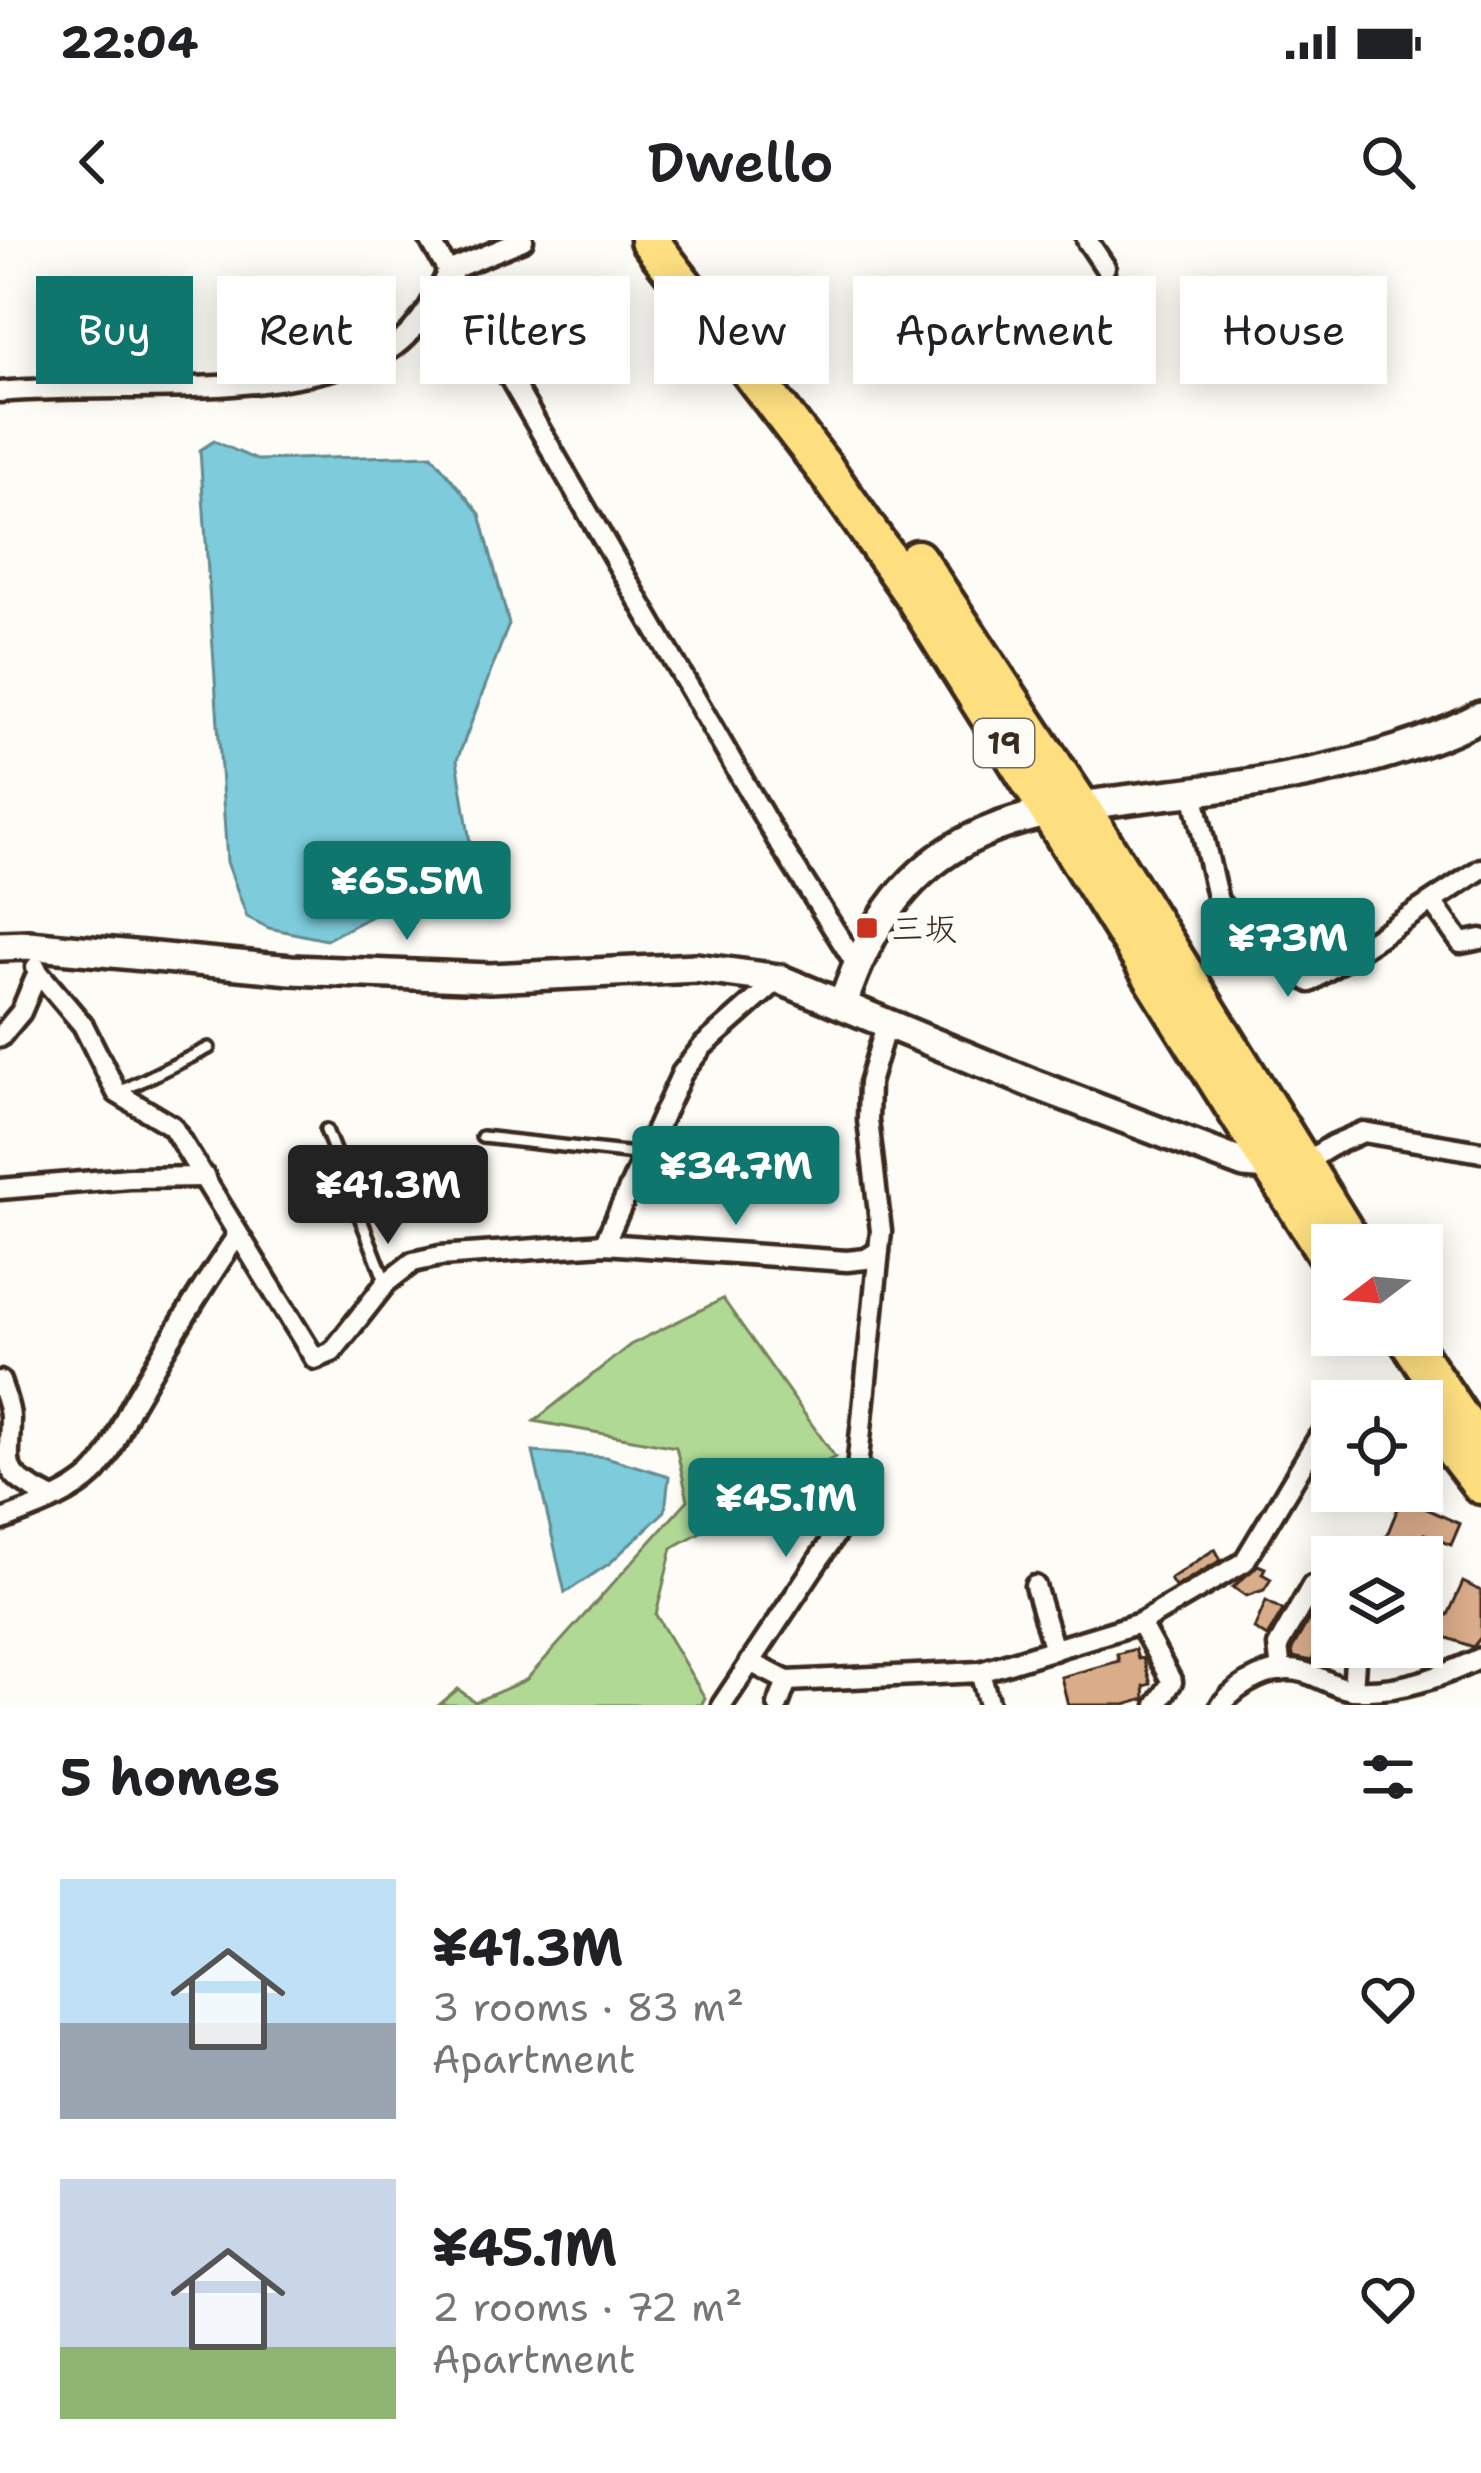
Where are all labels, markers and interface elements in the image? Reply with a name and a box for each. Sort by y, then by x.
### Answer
text: 22:04 [60,12,198,72]
text: Dwello [648,126,833,198]
icon: back [60,129,126,195]
icon: search [1355,129,1421,195]
chip: Buy [36,276,193,384]
chip: Rent [217,276,396,384]
chip: Filters [420,276,630,384]
chip: New [654,276,829,384]
chip: Apartment [853,276,1156,384]
chip: House [1180,276,1387,384]
road number: 19 [974,719,1034,767]
pin: ¥65.5M [309,841,505,943]
text: ¥65.5M [331,854,483,906]
pin: ¥73M [1217,898,1359,1000]
place label: 三坂 [891,906,957,951]
text: ¥73M [1228,911,1348,963]
marker: 三坂 [854,915,880,941]
pin: ¥34.7M [638,1126,834,1228]
text: ¥34.7M [659,1139,813,1191]
pin: ¥41.3M [290,1145,486,1247]
text: ¥41.3M [315,1158,461,1210]
north arrow [1311,1224,1443,1356]
map controls [1311,1224,1443,1668]
button: locate [1311,1380,1443,1512]
pin: ¥45.1M [688,1458,884,1560]
text: ¥45.1M [715,1471,857,1523]
button: layers [1311,1536,1443,1668]
text: 5 homes [60,1743,280,1811]
icon: filters [1355,1744,1421,1810]
text: ¥41.3M [432,1913,623,1981]
icon: home [156,1927,300,2071]
icon: heart [1355,1966,1421,2032]
text: 3 rooms · 83 m² [432,1981,744,2033]
text: Apartment [432,2033,635,2085]
text: ¥45.1M [432,2213,617,2281]
icon: home [156,2227,300,2371]
icon: heart [1355,2266,1421,2332]
text: 2 rooms · 72 m² [432,2281,743,2333]
text: Apartment [432,2333,635,2385]

